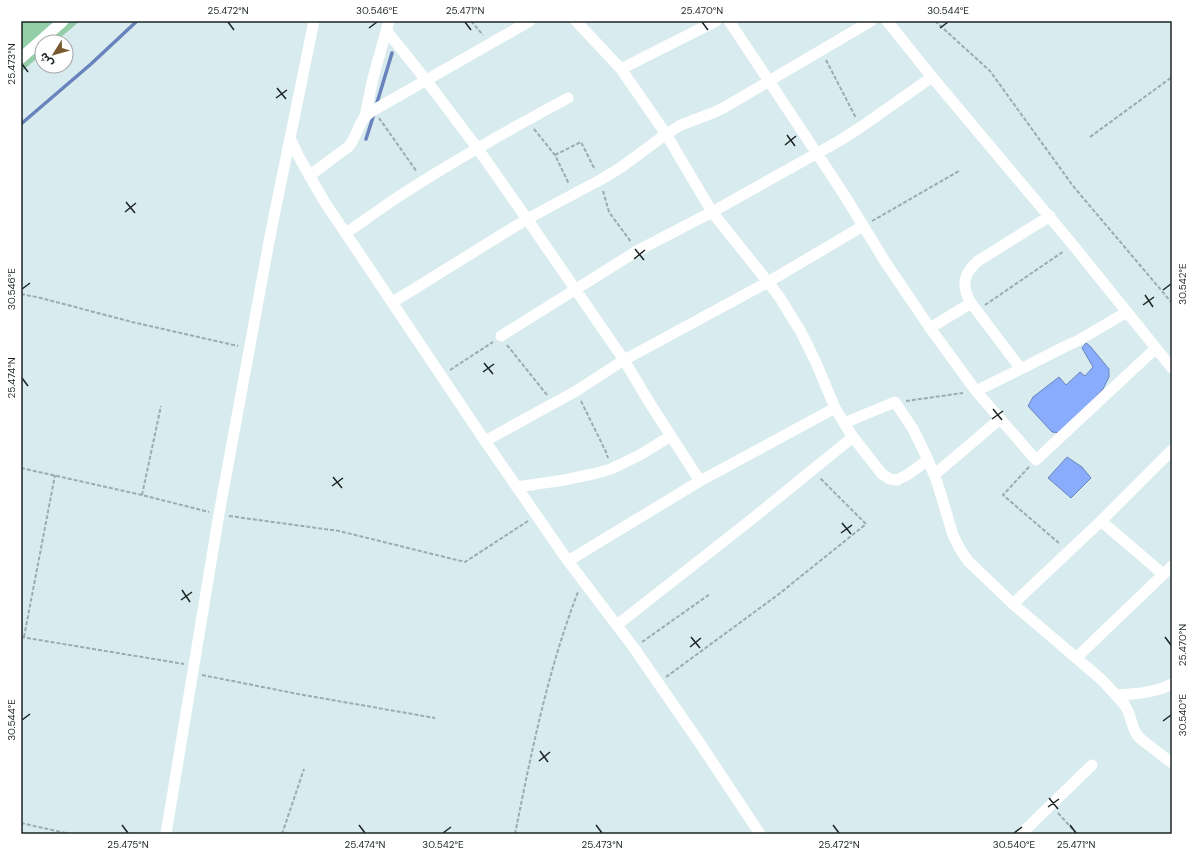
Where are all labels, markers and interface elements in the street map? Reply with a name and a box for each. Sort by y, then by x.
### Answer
text: 25.472°N [207,4,249,17]
text: 30.546°E [356,4,398,17]
text: 25.471°N [446,4,484,17]
text: 25.470°N [681,4,723,17]
text: 30.544°E [927,4,969,17]
north arrow [34,34,74,74]
text: 25.473°N [5,43,18,85]
text: ش [36,50,56,70]
text: 30.542°E [1176,263,1189,305]
text: 30.546°E [5,268,18,310]
text: 25.474°N [5,357,18,399]
text: 25.470°N [1176,624,1189,666]
text: 30.540°E [1176,693,1189,736]
text: 30.544°E [5,699,18,741]
text: 25.475°N [107,838,149,851]
text: 25.474°N [344,838,386,851]
text: 30.542°E [422,838,464,851]
text: 25.473°N [581,838,623,851]
text: 25.472°N [818,838,860,851]
text: 30.540°E [993,838,1036,851]
text: 25.471°N [1057,838,1095,851]

